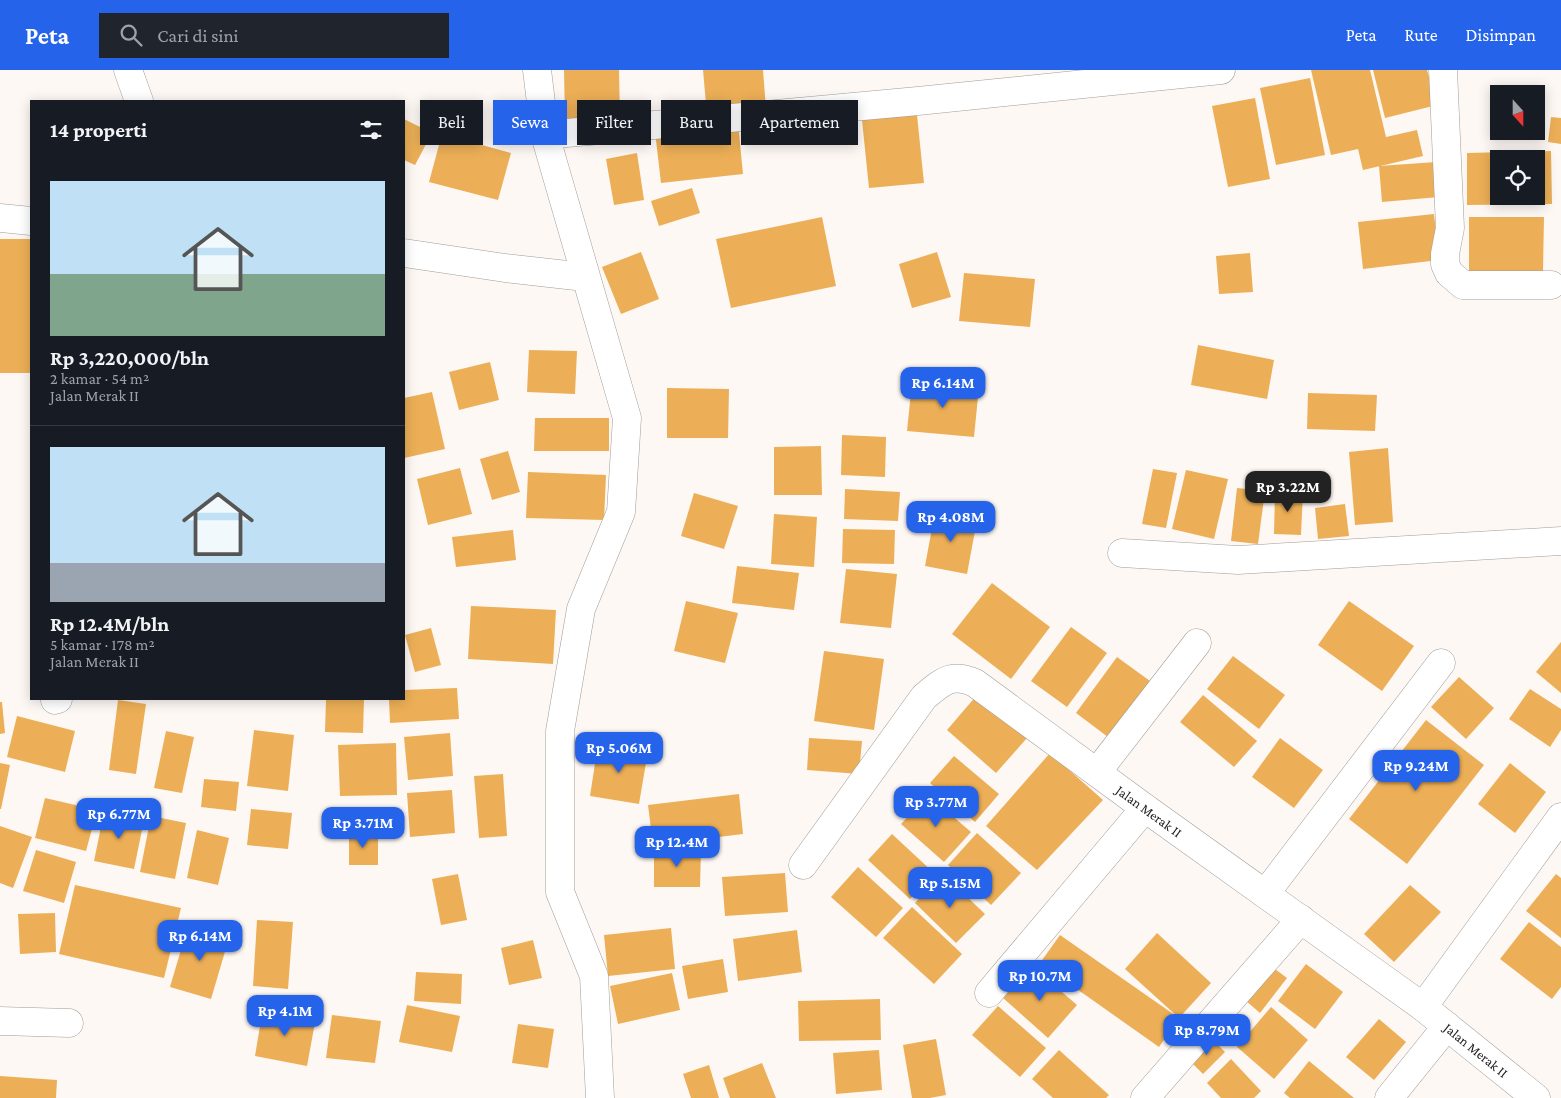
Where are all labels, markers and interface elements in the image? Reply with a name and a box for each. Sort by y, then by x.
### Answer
search box [99,13,449,58]
icon: search [117,21,145,49]
text: Peta [25,22,69,49]
text: Cari di sini [157,25,239,46]
text: Peta [1346,25,1377,45]
text: Rute [1405,25,1438,45]
text: Disimpan [1466,25,1536,45]
north arrow [1490,85,1545,140]
map controls [1490,85,1545,205]
chip: Beli [420,100,483,145]
chip: Sewa [493,100,567,145]
chip: Filter [577,100,651,145]
chip: Baru [661,100,731,145]
chip: Apartemen [741,100,858,145]
icon: filters [357,116,385,144]
text: 14 properti [50,118,147,142]
button: locate [1490,150,1545,205]
icon: home [173,214,263,304]
text: Rp 3,220,000/bln [50,346,209,370]
pin: Rp 6.14M [891,366,995,409]
text: 2 kamar · 54 m² [50,370,149,387]
text: Rp 6.14M [911,374,975,391]
text: Jalan Merak II [50,387,139,404]
pin: Rp 3.22M [1236,470,1340,513]
text: Rp 3.22M [1256,478,1320,495]
icon: home [173,479,263,569]
pin: Rp 4.08M [899,500,1003,543]
text: Rp 4.08M [917,508,985,525]
text: Rp 12.4M/bln [50,612,169,636]
text: 5 kamar · 178 m² [50,636,155,653]
text: Jalan Merak II [50,653,139,670]
pin: Rp 5.06M [567,732,671,774]
text: Rp 5.06M [586,739,652,756]
pin: Rp 9.24M [1364,750,1468,792]
text: Rp 9.24M [1383,757,1449,774]
street label: Jalan Merak II [1111,781,1185,840]
pin: Rp 3.77M [884,786,988,828]
text: Rp 3.77M [905,793,967,810]
pin: Rp 6.77M [67,798,171,840]
text: Rp 6.77M [87,805,151,822]
pin: Rp 3.71M [311,806,415,849]
text: Rp 3.71M [332,814,394,831]
pin: Rp 12.4M [625,826,729,868]
text: Rp 12.4M [646,833,708,850]
pin: Rp 5.15M [898,866,1002,909]
text: Rp 5.15M [919,874,981,891]
pin: Rp 6.14M [148,920,252,962]
text: Rp 6.14M [168,927,232,944]
pin: Rp 10.7M [988,960,1092,1002]
text: Rp 10.7M [1009,967,1071,984]
pin: Rp 4.1M [239,994,331,1037]
text: Rp 4.1M [258,1002,312,1019]
pin: Rp 8.79M [1155,1014,1259,1056]
street label: Jalan Merak II [1439,1018,1511,1081]
text: Rp 8.79M [1174,1021,1240,1038]

